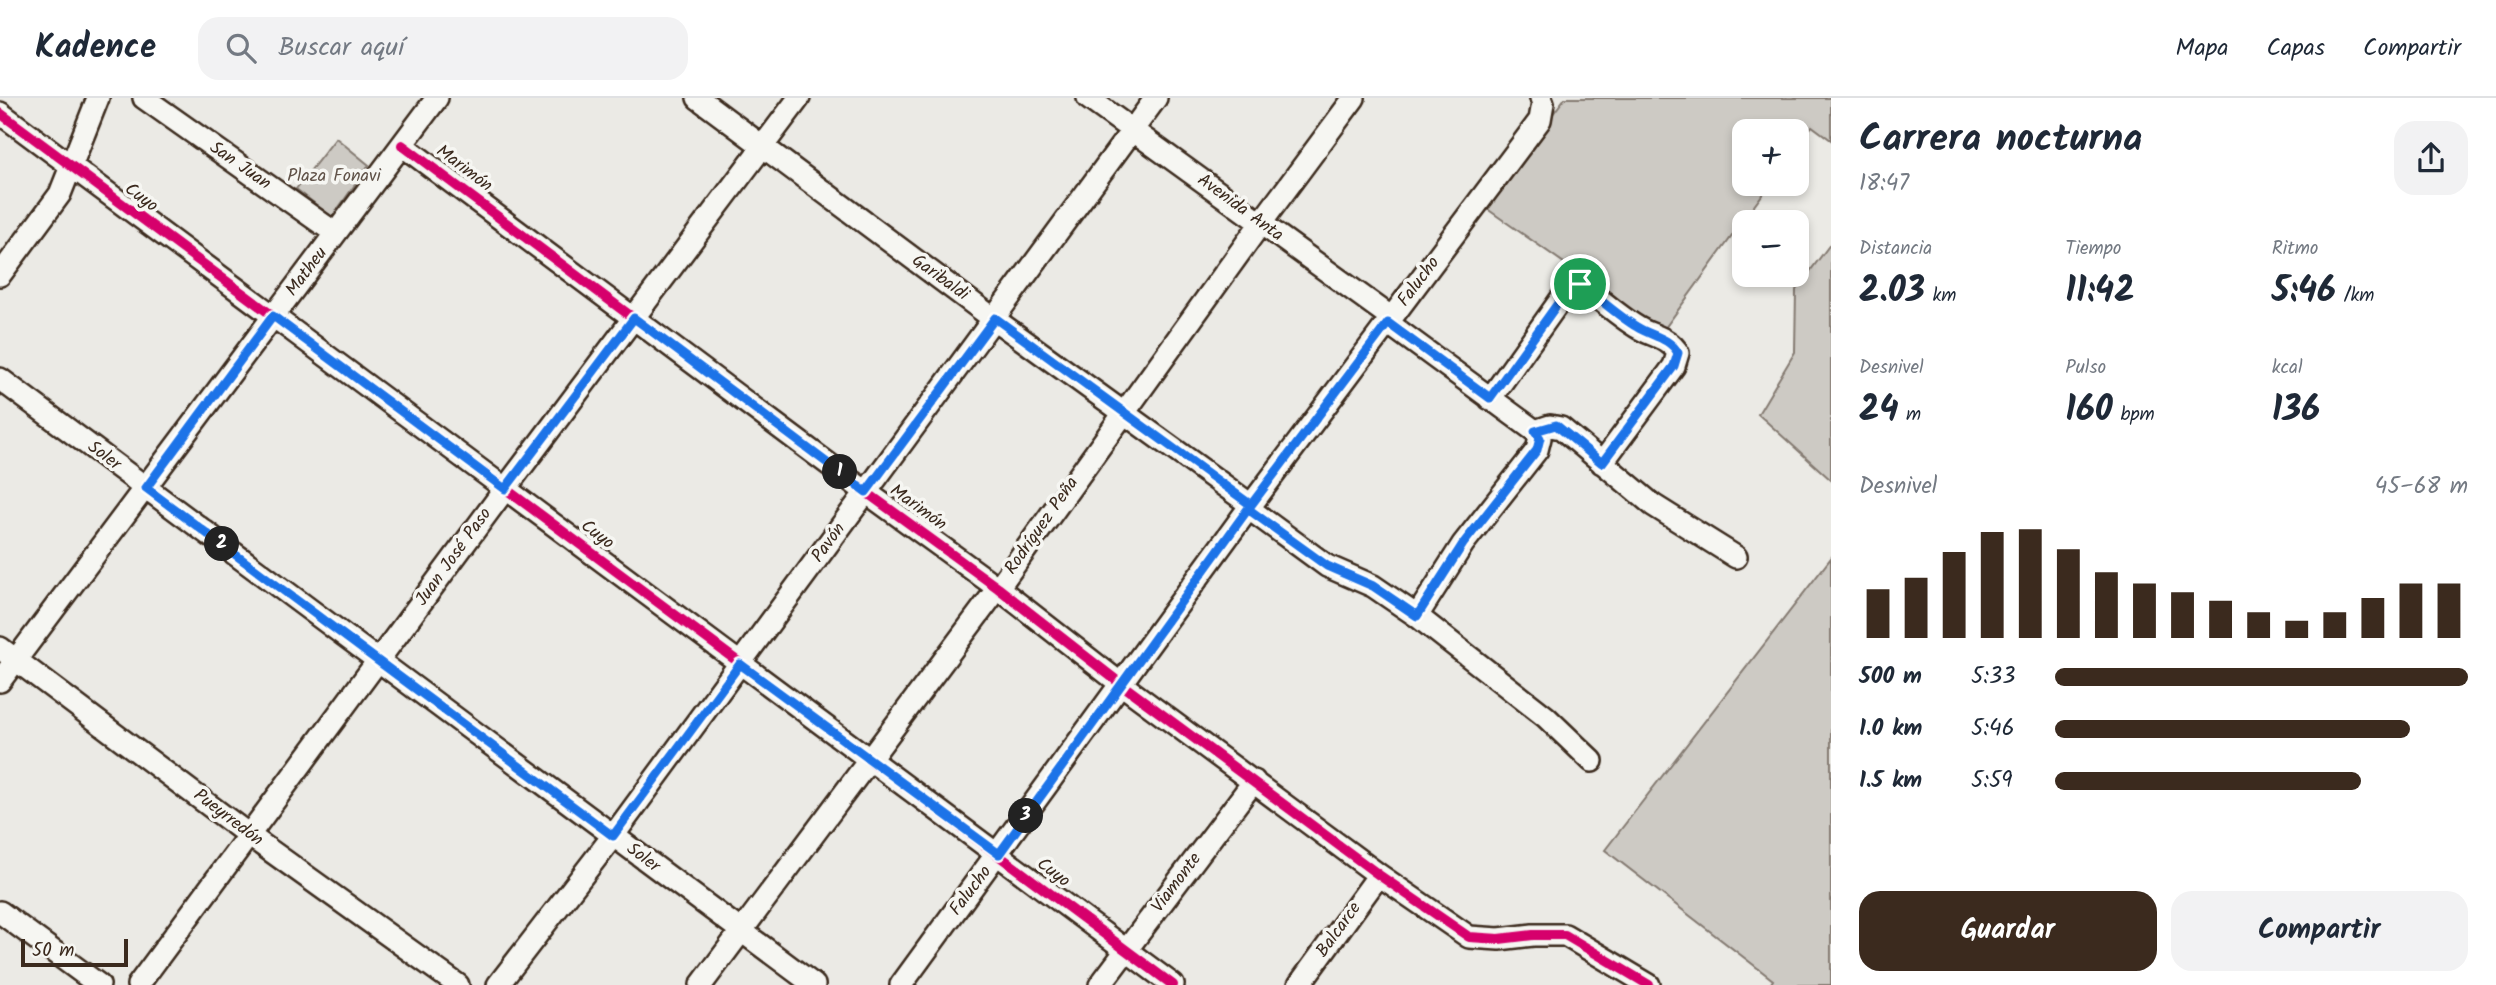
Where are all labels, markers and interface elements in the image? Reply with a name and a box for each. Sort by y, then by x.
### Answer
search box [198,17,688,80]
text: Kadence [35,22,156,75]
text: Buscar aquí [278,27,404,69]
icon: search [222,29,260,67]
text: Mapa [2176,29,2228,68]
text: Capas [2266,29,2325,68]
text: Compartir [2363,29,2461,68]
text: Carrera nocturna [1859,110,2142,170]
map controls [1732,119,1809,287]
button: + [1732,119,1809,196]
button: share [2394,121,2468,195]
street label: San Juan [203,134,277,198]
street label: Marimón [429,138,499,200]
park label: Plaza Fonavi [287,162,382,191]
text: 18:47 [1859,166,1909,202]
street label: Avenida Anta [1191,167,1289,249]
street label: Cuyo [118,176,164,220]
button: − [1732,210,1809,287]
text: Distancia [1859,234,1932,264]
text: Tiempo [2065,234,2121,264]
text: Ritmo [2272,234,2318,264]
street label: Matheu [279,241,336,303]
street label: Garibaldi [905,247,975,309]
street label: Falucho [1390,251,1448,313]
pin [1550,254,1610,314]
text: 2.03 [1859,264,1925,320]
text: 11:42 [2065,264,2135,320]
text: 5:46 [2272,264,2336,320]
icon: arrive [1561,265,1599,303]
text: km [1925,281,1956,311]
text: /km [2336,281,2374,311]
text: Desnivel [1859,353,1924,383]
text: Pulso [2065,353,2106,383]
text: kcal [2272,353,2303,383]
text: 24 [1859,383,1898,439]
text: 160 [2065,383,2113,439]
text: 136 [2272,383,2320,439]
text: m [1898,400,1921,430]
text: bpm [2113,400,2155,430]
street label: Soler [81,434,128,479]
pin: 1 [822,454,858,490]
text: 1 [837,456,842,486]
text: Desnivel [1859,469,1937,505]
text: 45–68 m [2375,469,2468,505]
street label: Rodríguez Peña [997,471,1087,581]
street label: Marimón [883,477,953,539]
street label: Juan José Paso [408,502,500,612]
street label: Cuyo [574,513,620,557]
street label: Pavón [804,517,854,569]
pin: 2 [204,526,240,562]
text: 2 [216,528,227,558]
text: 500 m [1859,659,1922,695]
text: 5:33 [1971,659,2015,695]
text: 1.0 km [1859,711,1922,747]
text: 5:46 [1971,711,2014,747]
text: 1.5 km [1859,763,1922,799]
text: 5:59 [1971,763,2013,799]
street label: Pueyrredón [187,782,269,854]
pin: 3 [1009,798,1044,834]
text: 3 [1020,800,1031,830]
street label: Soler [620,836,667,881]
street label: Viamonte [1145,847,1209,919]
street label: Cuyo [1030,851,1076,895]
street label: Falucho [942,860,1000,922]
button: Guardar [1859,891,2157,971]
button: Compartir [2171,891,2468,971]
street label: Balcarce [1309,896,1369,964]
scale bar [21,936,128,968]
text: 50 m [32,936,74,966]

